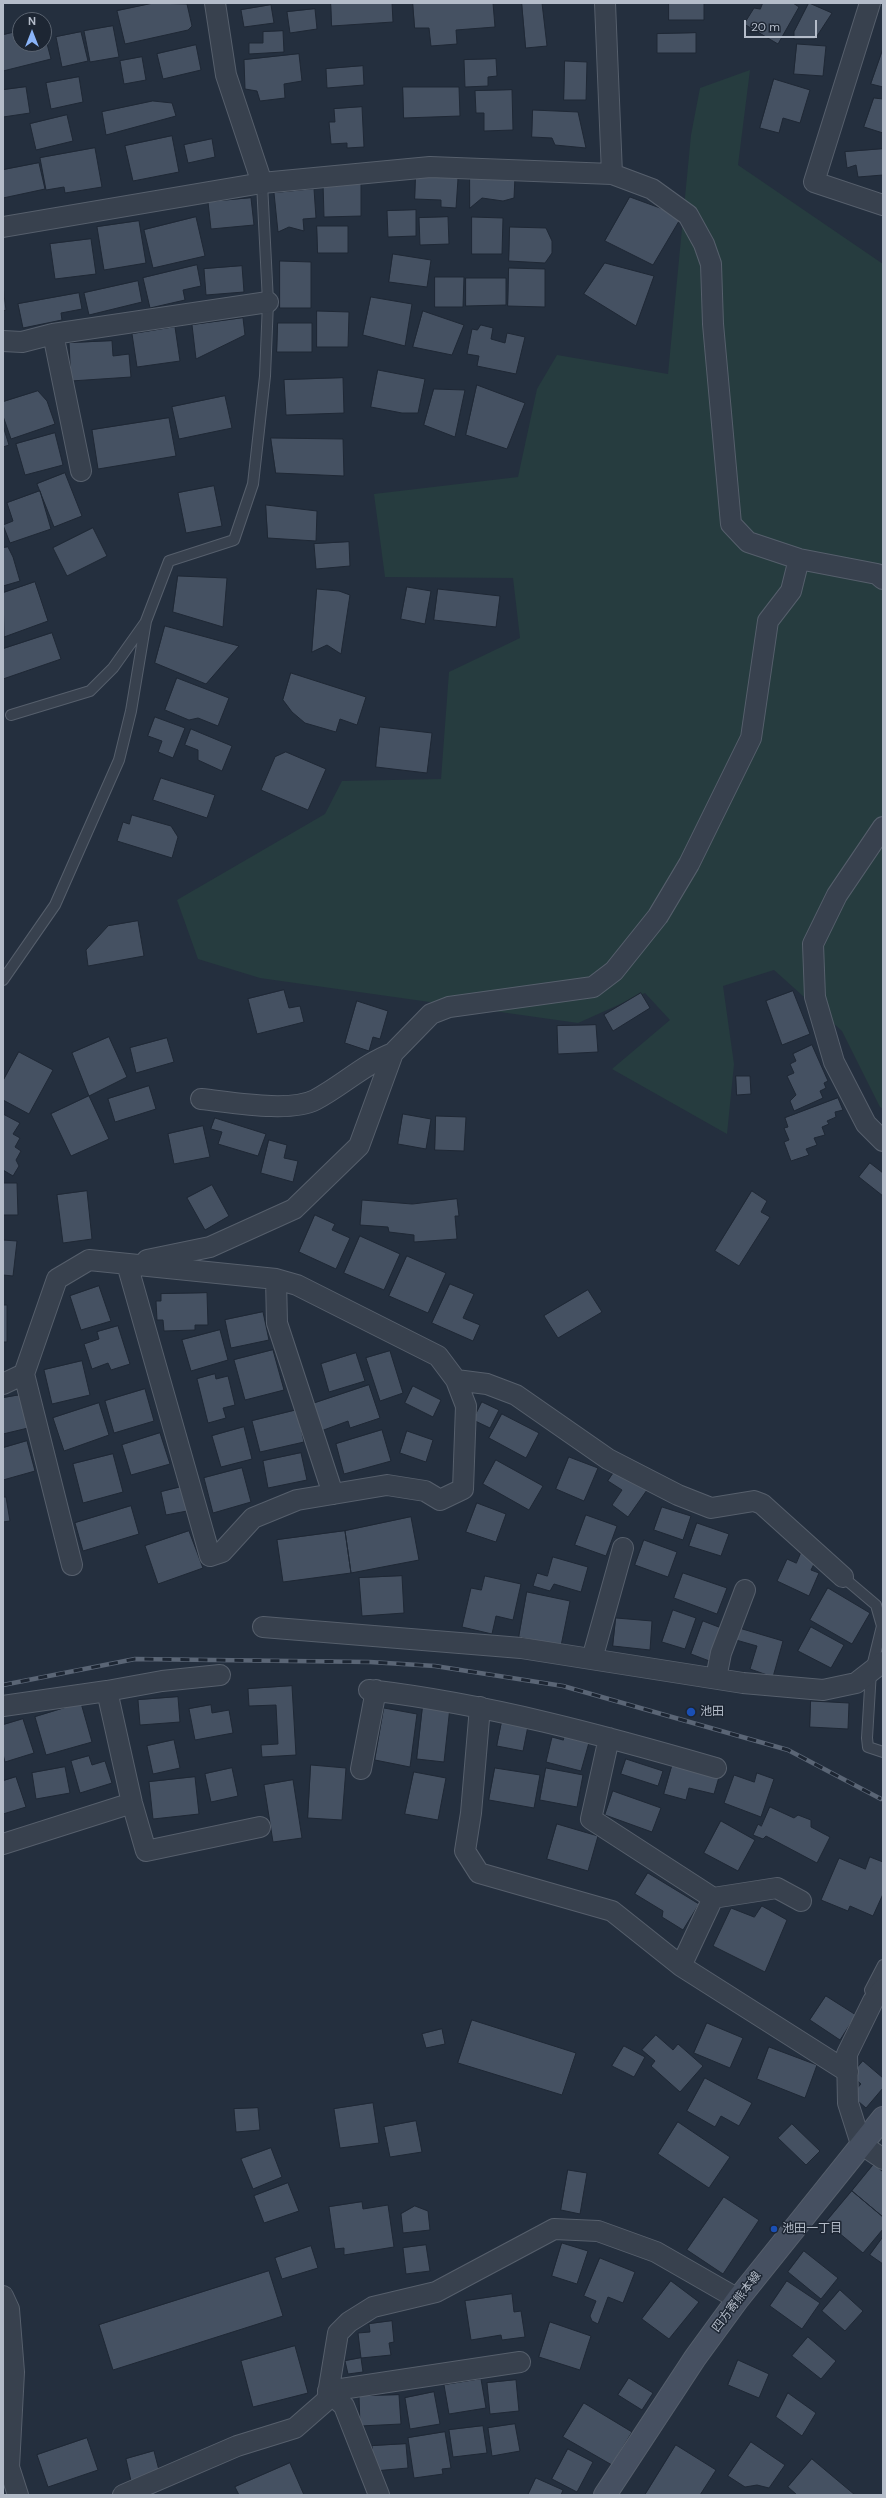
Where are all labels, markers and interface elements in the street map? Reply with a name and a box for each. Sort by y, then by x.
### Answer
north arrow [12,12,52,52]
scale bar [746,12,819,38]
text: N [28,14,36,28]
text: 20 m [751,19,780,35]
place label: 池田 [700,1705,724,1719]
marker: 池田 [685,1706,697,1718]
place label: 池田一丁目 [782,2222,842,2236]
marker: 池田一丁目 [769,2224,779,2234]
street label: 四方寄熊本線 [710,2269,764,2335]

